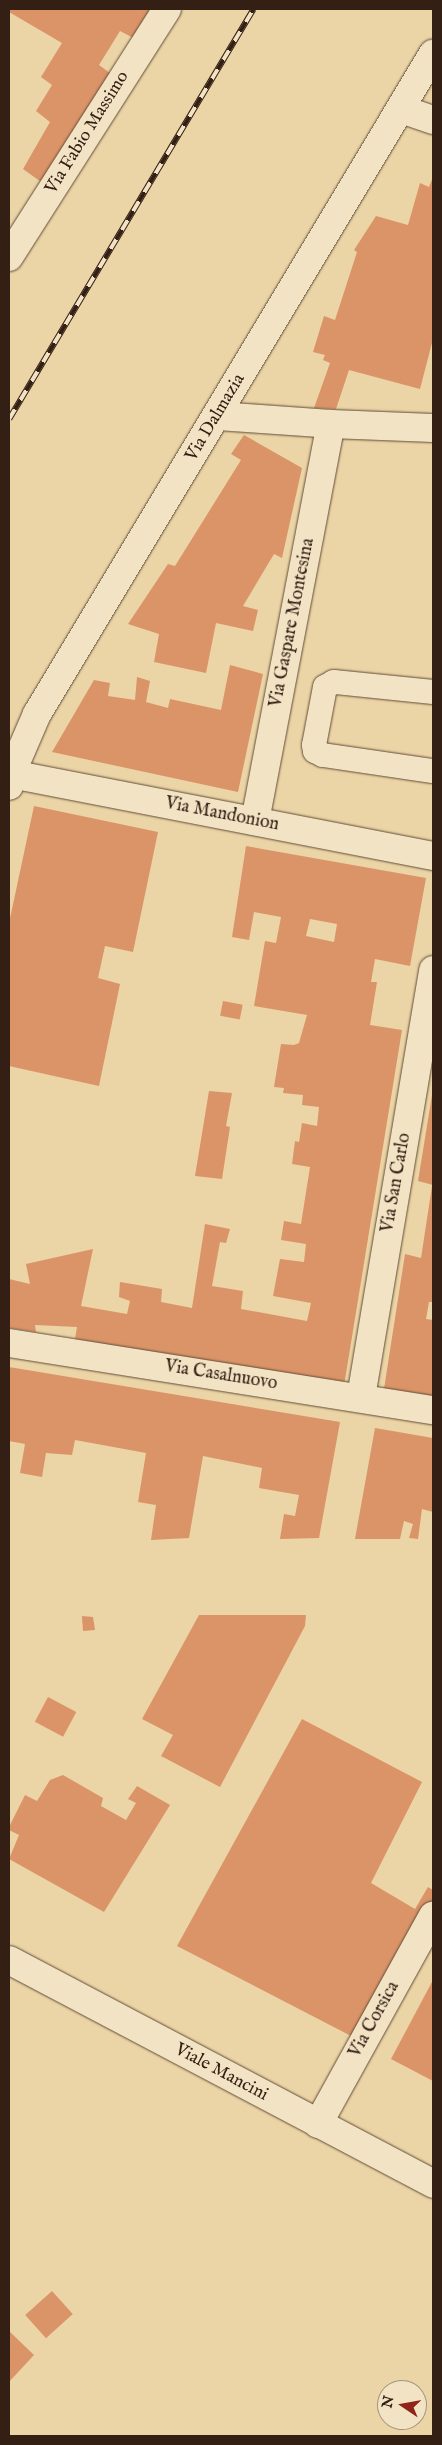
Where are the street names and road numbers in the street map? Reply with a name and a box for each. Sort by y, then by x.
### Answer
street label: Via Fabio Massimo [42,68,134,198]
street label: Via Dalmazia [181,370,251,466]
street label: Via Gaspare Montesina [266,537,320,709]
street label: Via Mandonion [163,793,281,837]
street label: Via San Carlo [378,1132,416,1234]
street label: Via Casalnuovo [163,1356,279,1396]
street label: Via Corsica [345,1978,405,2062]
street label: Viale Mancini [171,2039,271,2107]

